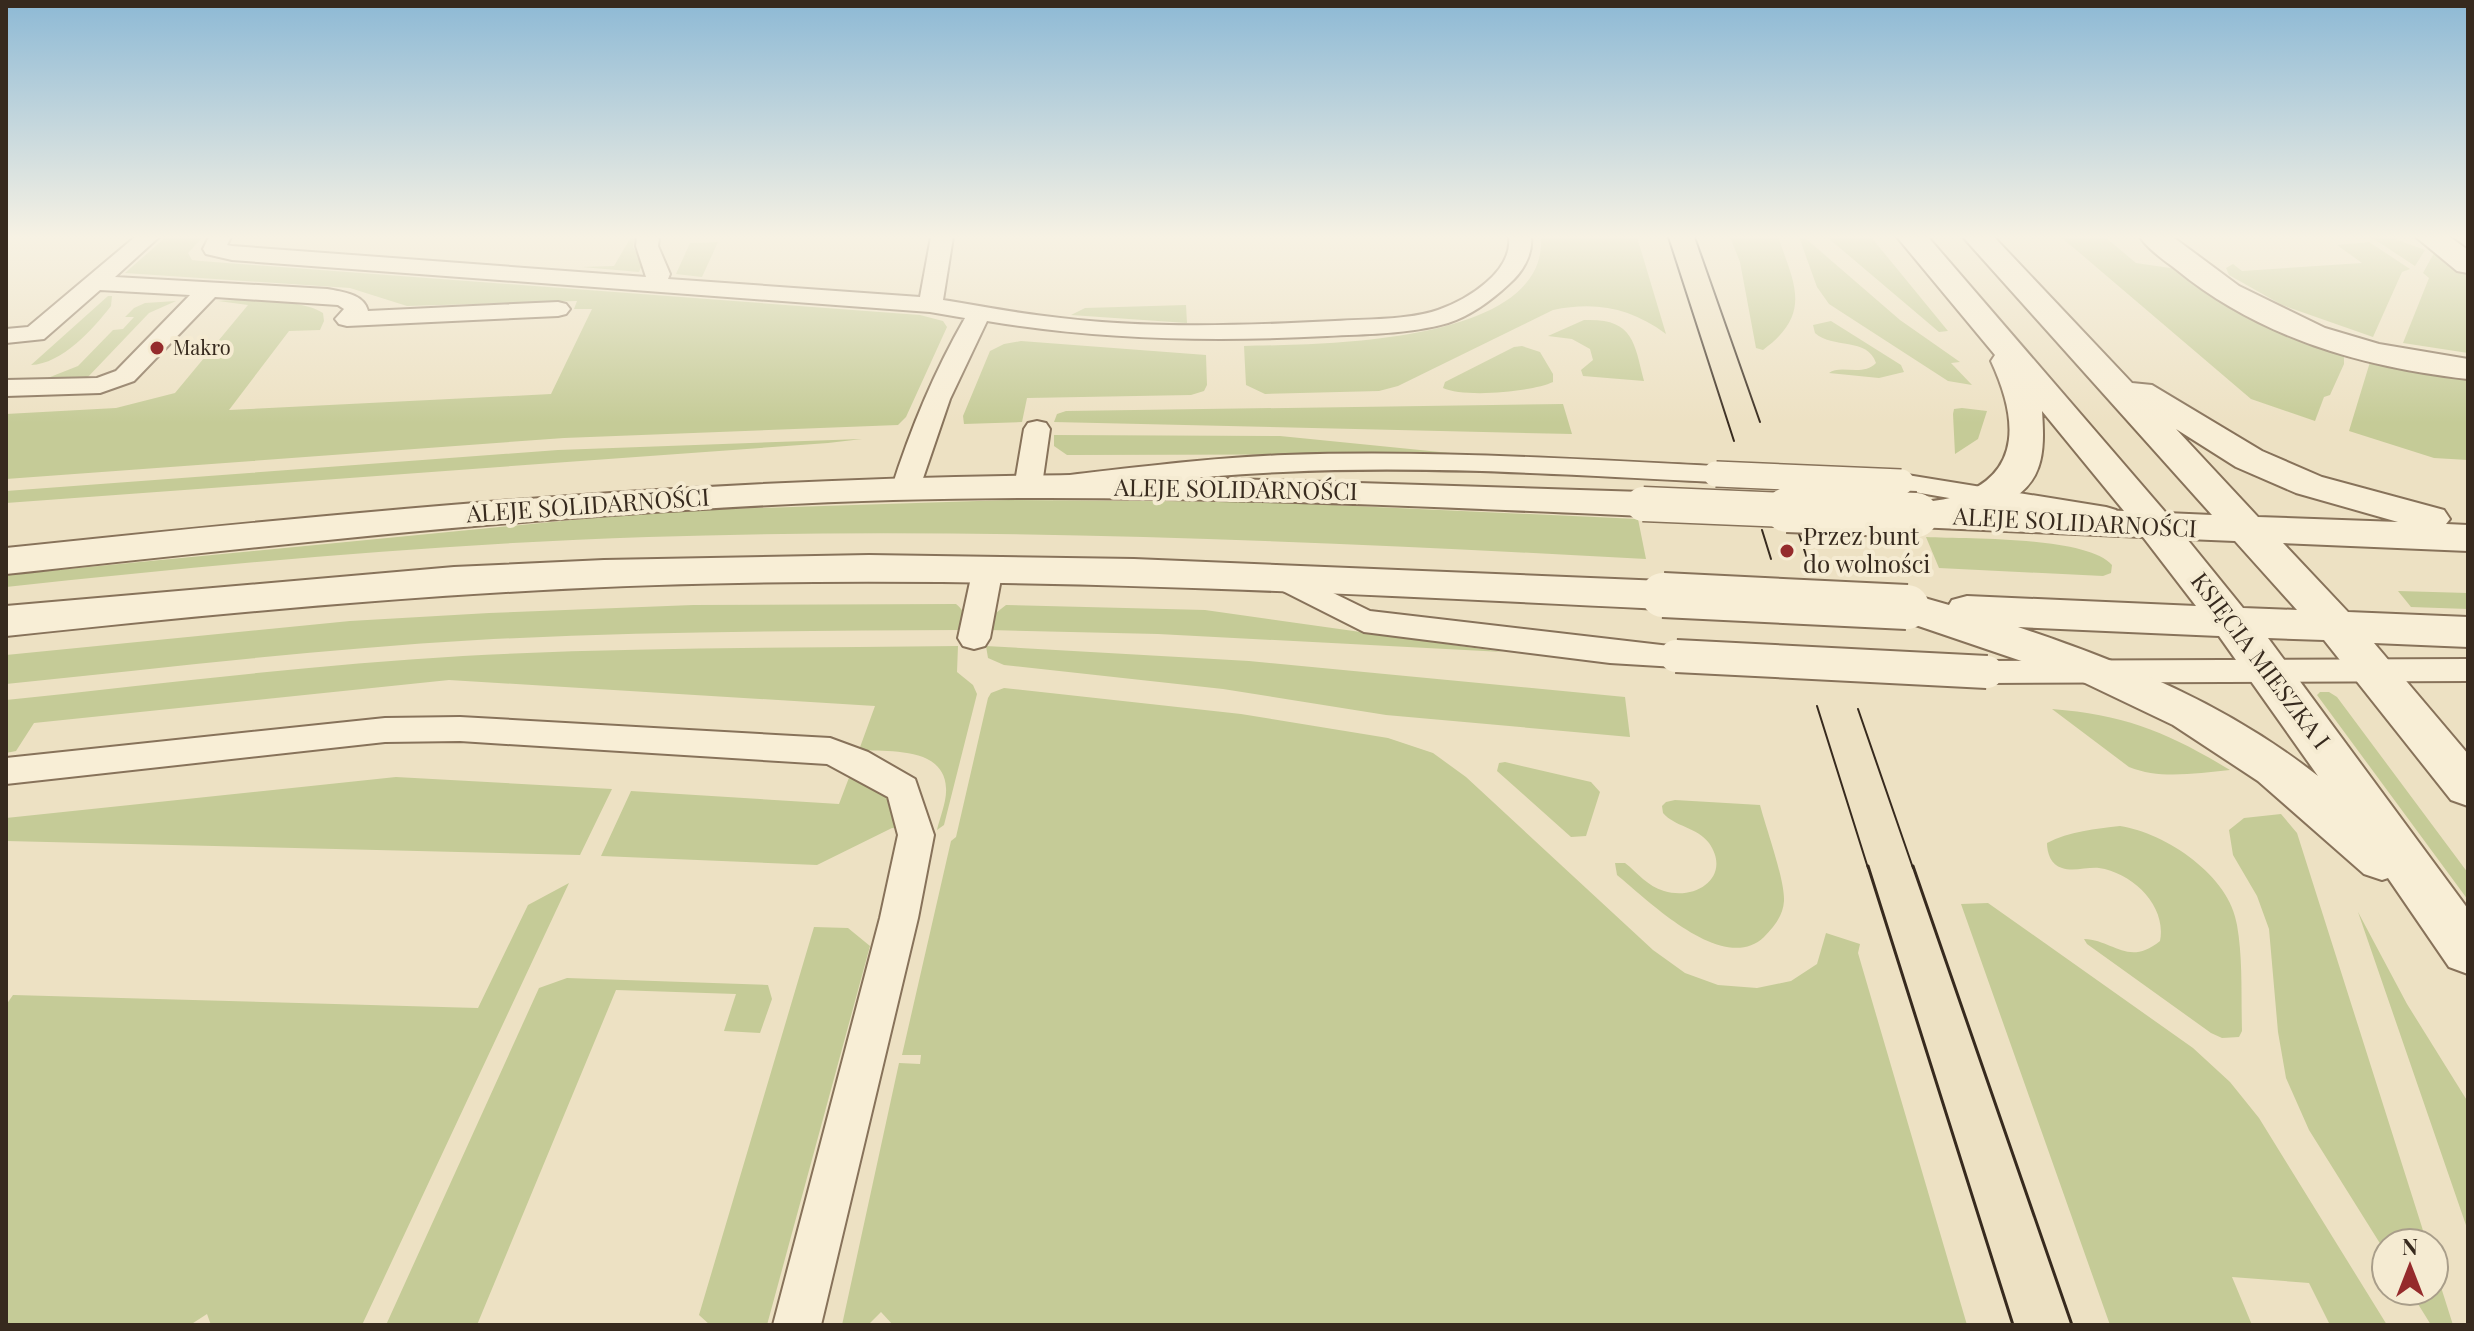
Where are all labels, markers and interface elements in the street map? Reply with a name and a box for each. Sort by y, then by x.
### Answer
place label: Makro [173,333,231,360]
marker: Makro [148,339,166,357]
street label: ALEJE SOLIDARNOŚCI [1113,470,1358,506]
street label: ALEJE SOLIDARNOŚCI [464,480,711,529]
street label: ALEJE SOLIDARNOŚCI [1952,499,2198,543]
place label: Przez bunt do wolności [1803,519,1930,579]
marker: Przez bunt do wolności [1778,542,1796,560]
street label: KSIĘCIA MIESZKA I [2185,565,2338,754]
north arrow [2370,1227,2450,1307]
text: N [2402,1231,2418,1261]

